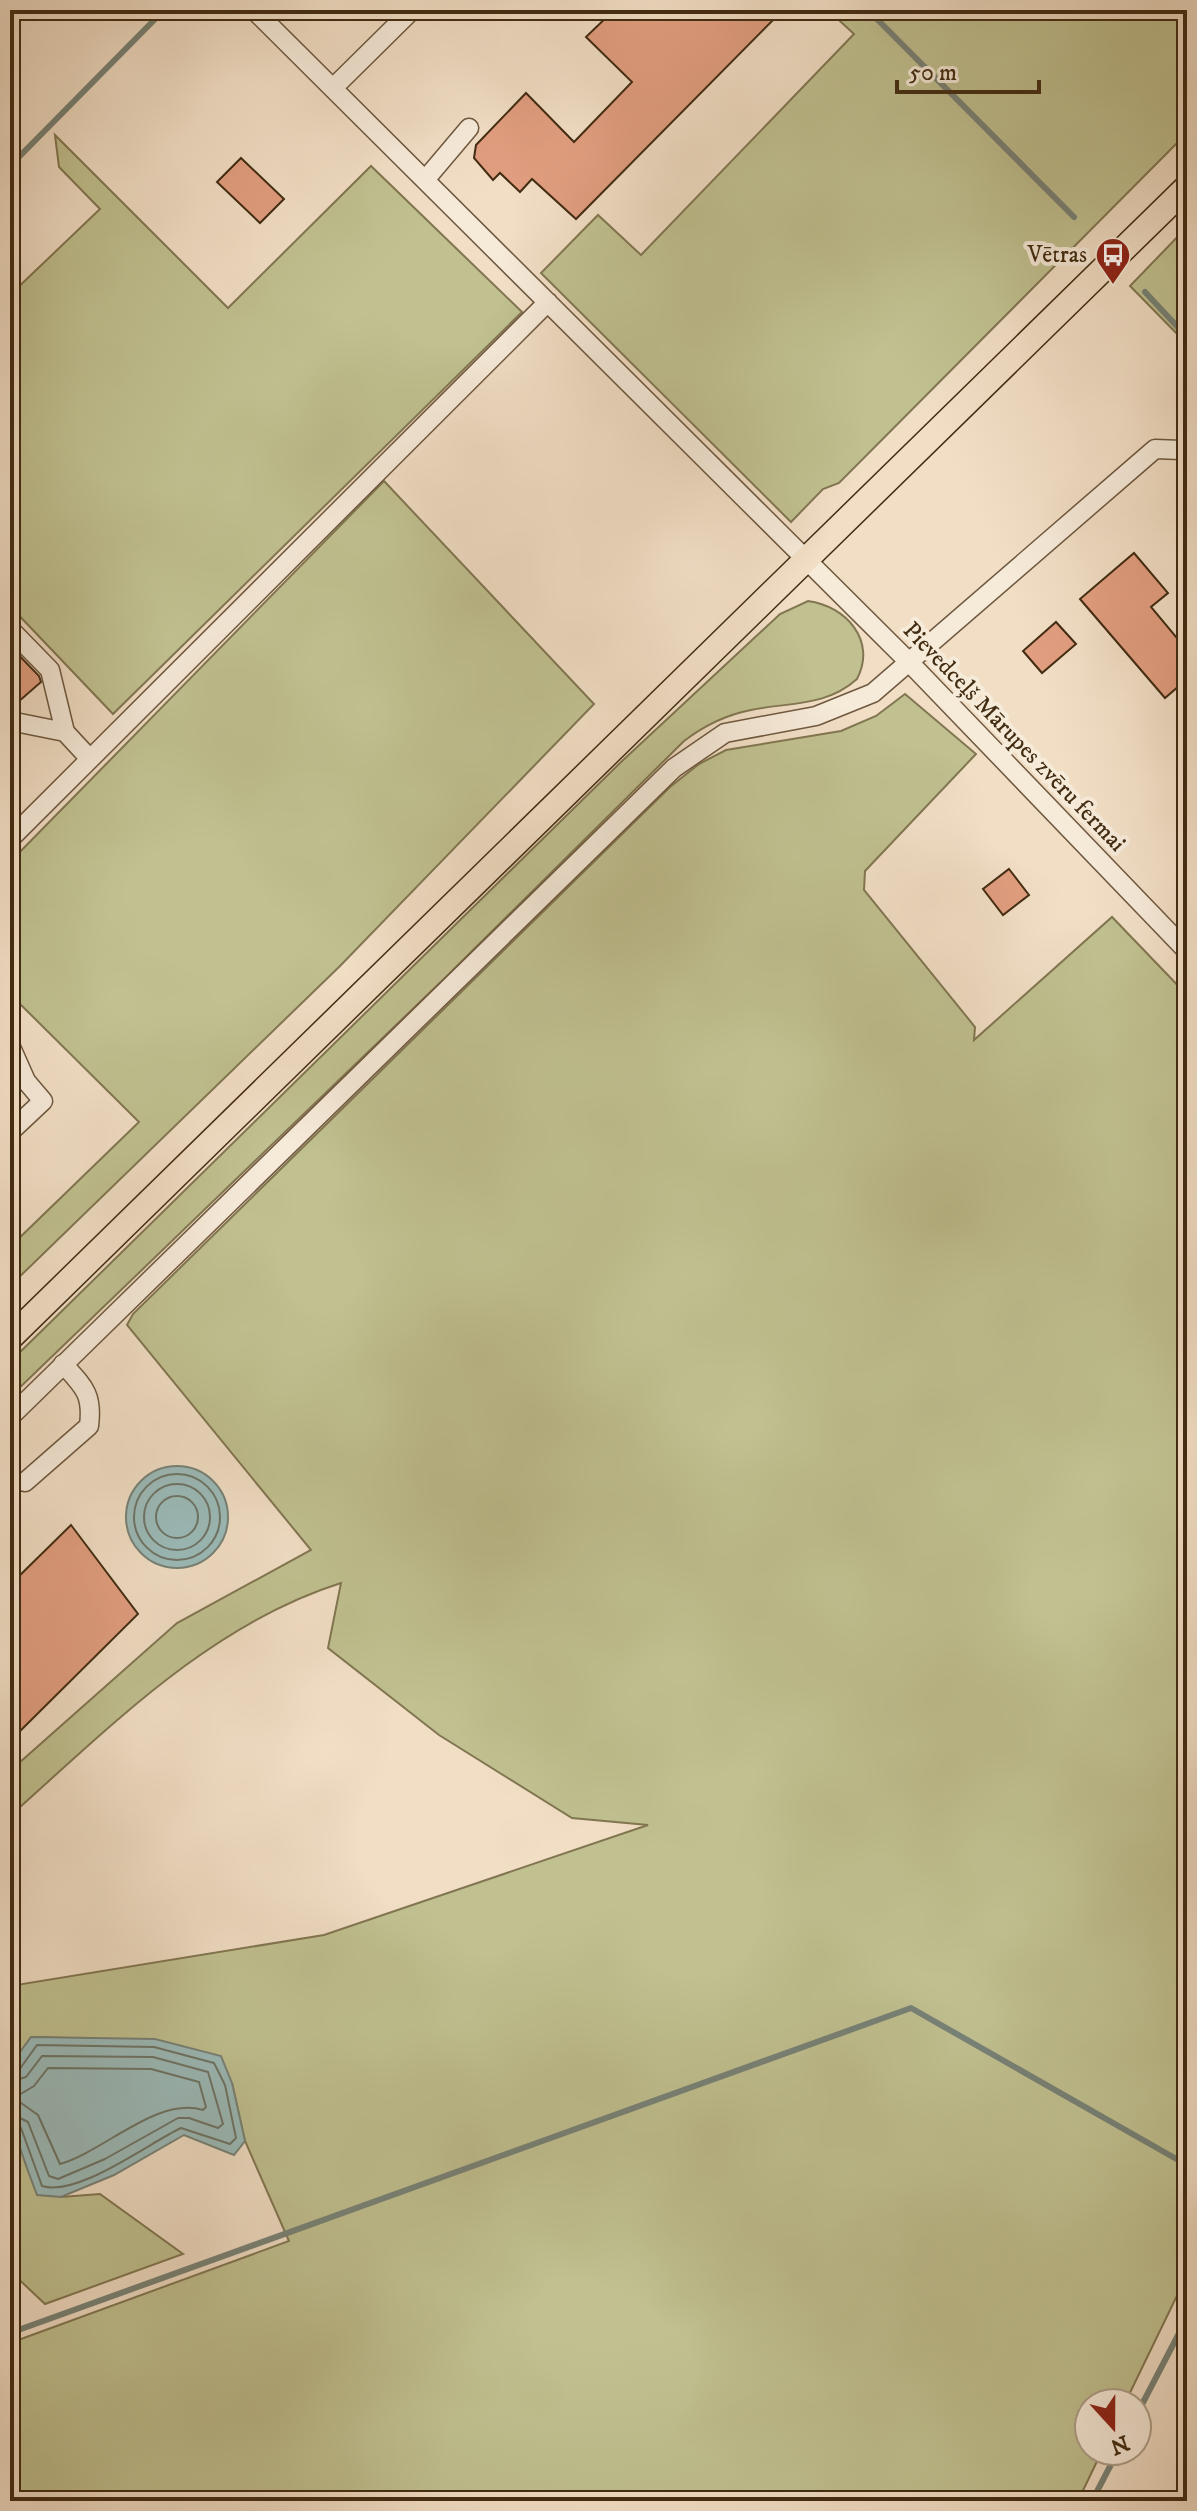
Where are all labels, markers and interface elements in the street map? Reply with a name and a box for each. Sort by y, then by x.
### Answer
scale bar [897,44,1039,94]
text: 50 m [909,58,957,88]
bus stop icon: Vētras [1094,236,1132,286]
place label: Vētras [1027,240,1087,270]
street label: Pievedceļš Mārupes zvēru fermai [896,616,1132,858]
north arrow [1073,2387,1153,2467]
text: N [1106,2428,1133,2460]

